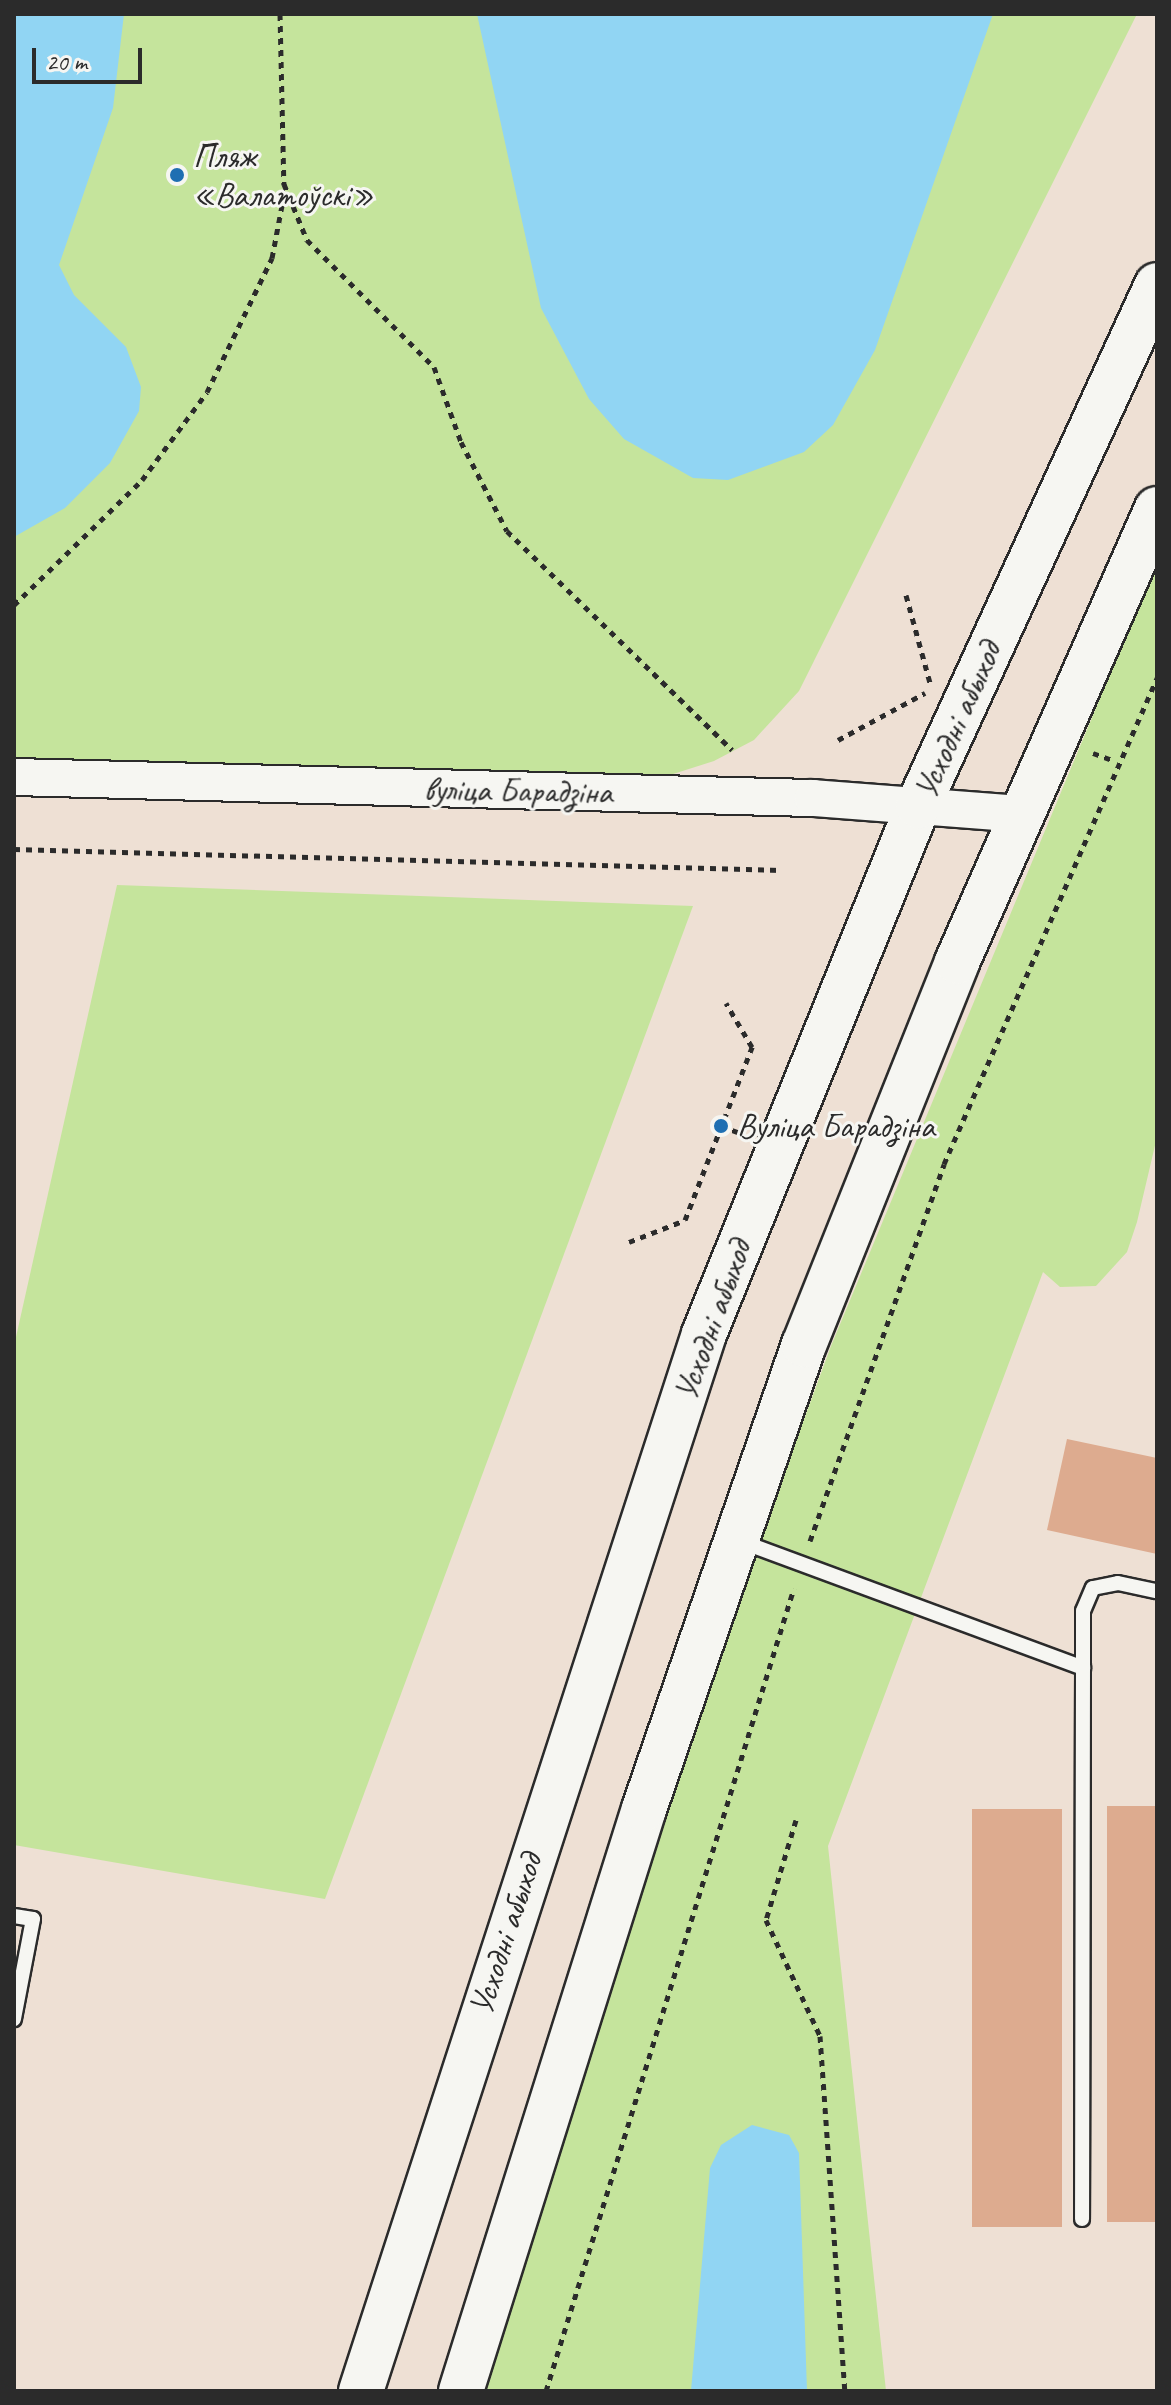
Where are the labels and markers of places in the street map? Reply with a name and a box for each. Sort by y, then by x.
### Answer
place label: Пляж «Валатоўскі» [193,135,374,214]
marker: Пляж «Валатоўскі» [168,166,186,184]
place label: Вуліца Барадзіна [737,1106,935,1146]
marker: Вуліца Барадзіна [712,1117,730,1135]

